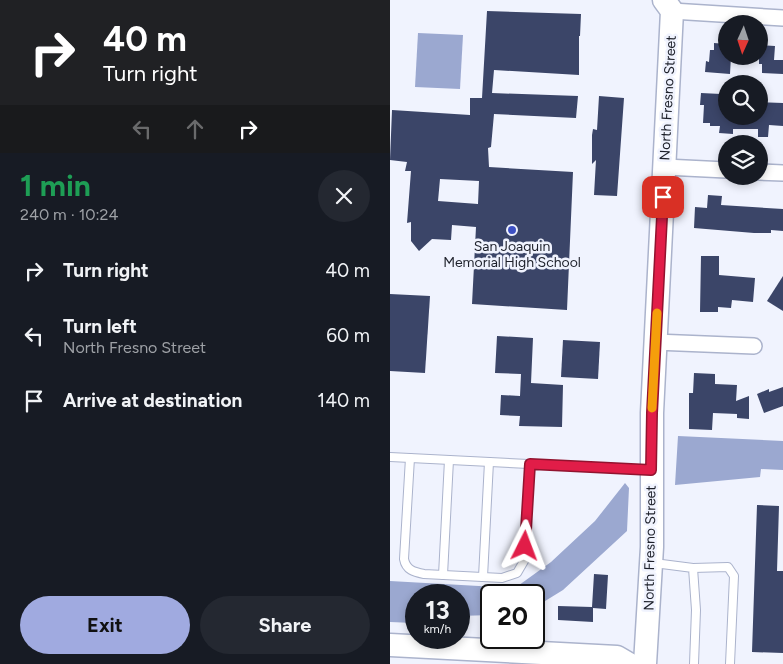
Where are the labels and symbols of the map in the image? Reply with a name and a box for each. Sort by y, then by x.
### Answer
north arrow [718,15,768,65]
street label: North Fresno Street [656,35,680,161]
pin [642,176,684,218]
marker: San Joaquin Memorial High School [506,224,518,236]
place label: San Joaquin Memorial High School [443,238,581,271]
street label: North Fresno Street [640,485,660,611]
position arrow [498,519,550,571]
speed limit sign: 20 [480,584,545,649]

